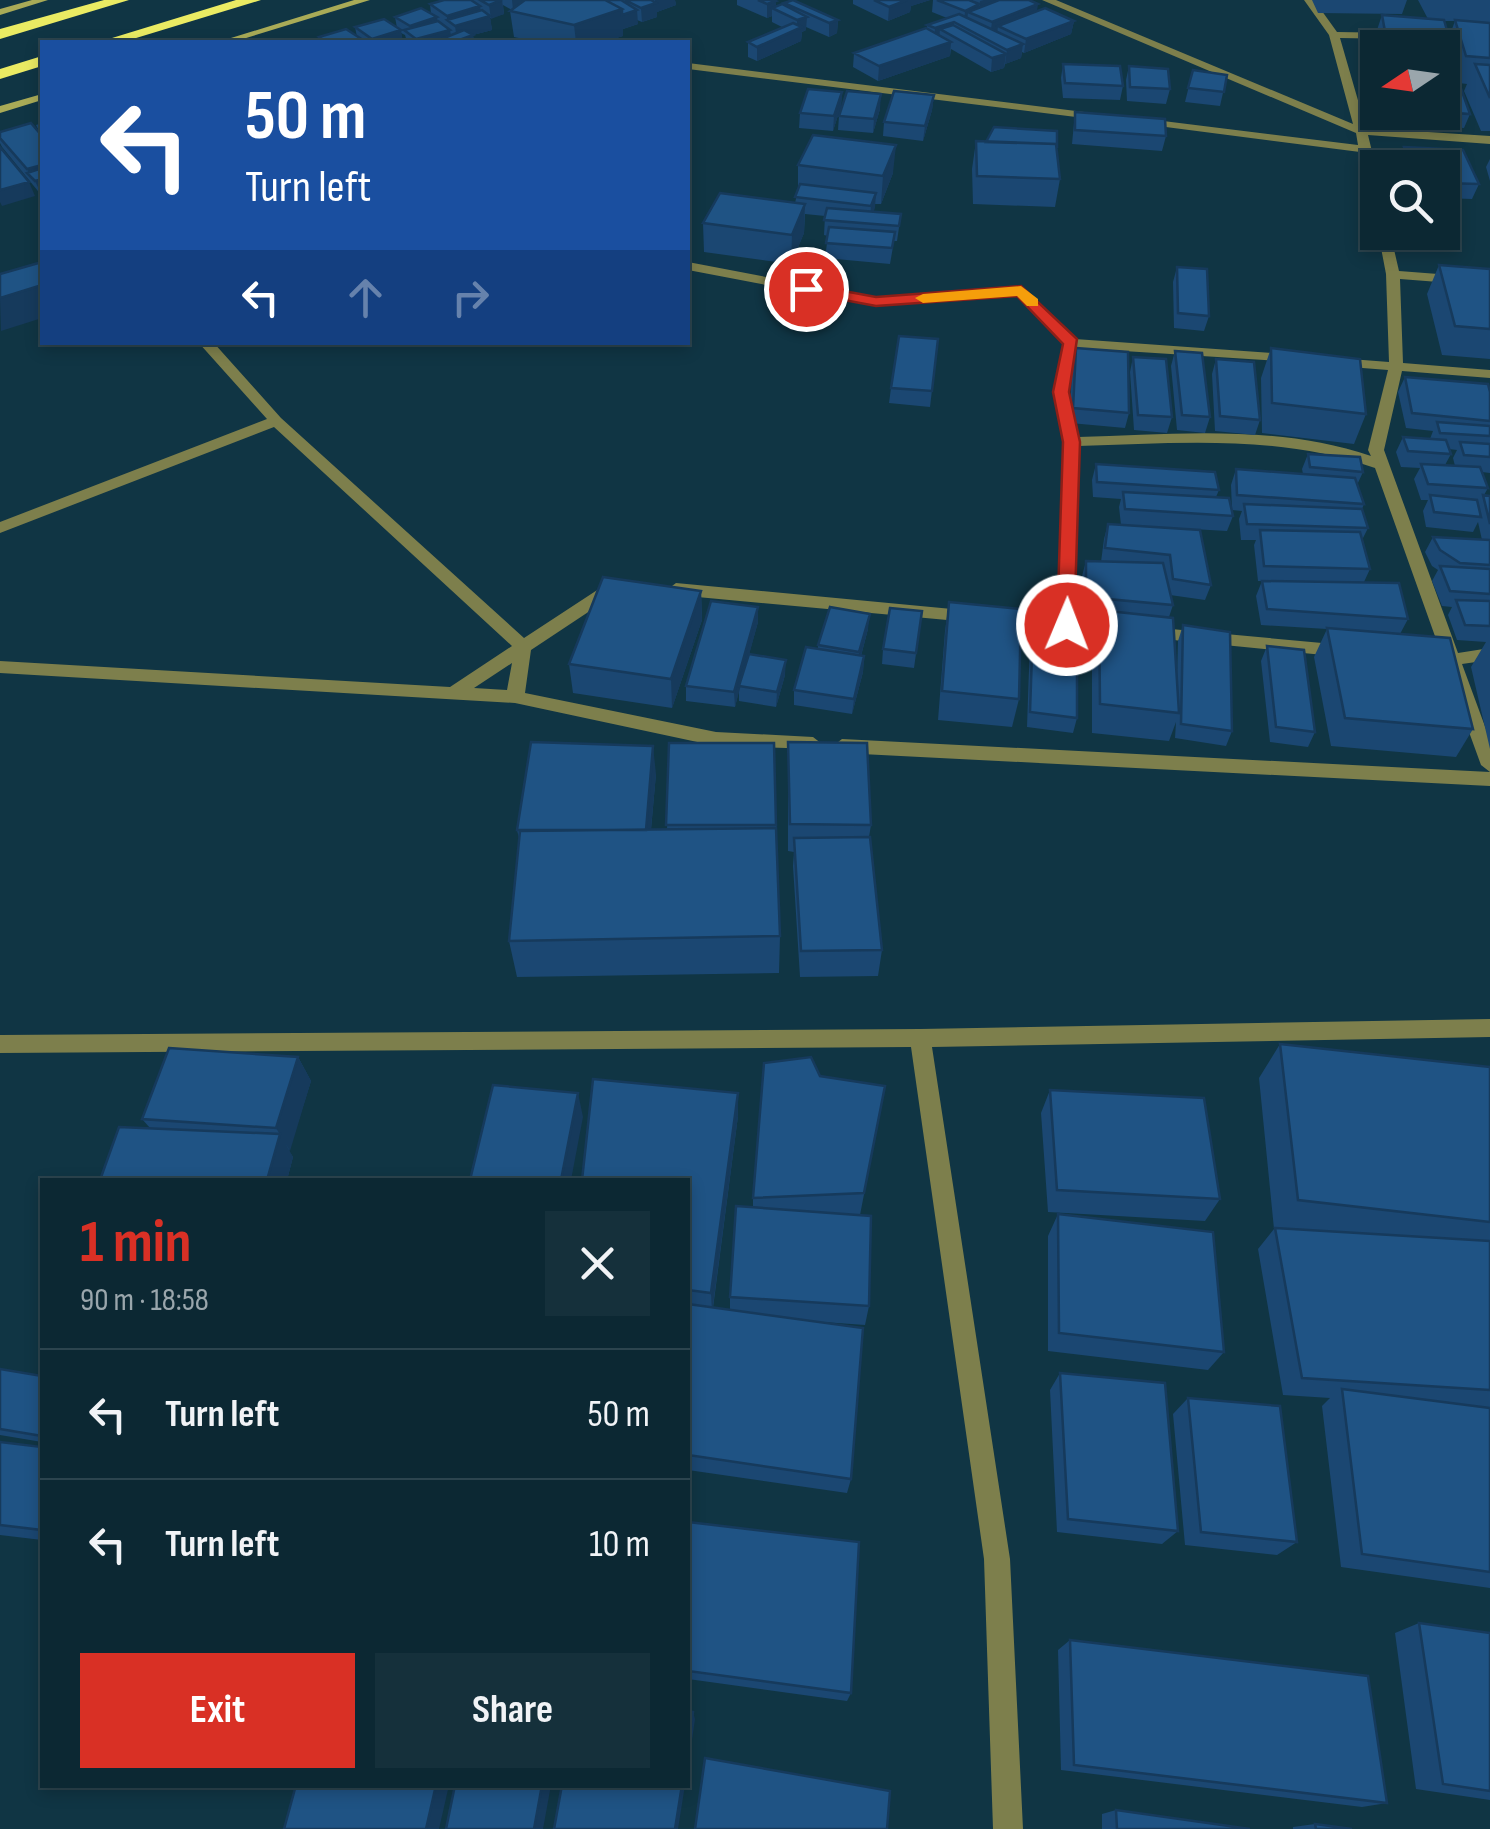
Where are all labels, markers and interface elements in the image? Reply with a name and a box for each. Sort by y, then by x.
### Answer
north arrow [1360,30,1460,130]
map controls [1360,30,1460,250]
text: 50 m [245,75,366,159]
icon: left [80,80,210,210]
button: search [1360,150,1460,250]
text: Turn left [245,160,371,215]
pin [764,247,849,332]
icon: arrive [779,262,834,317]
icon: left [233,270,288,325]
icon: ahead [338,270,393,325]
icon: right [443,270,498,325]
position arrow [1015,573,1119,677]
text: 1 min [80,1207,192,1279]
button: close [545,1211,650,1316]
text: 90 m · 18:58 [80,1281,209,1320]
icon: left [80,1387,135,1442]
text: Turn left [165,1392,279,1437]
text: 50 m [587,1392,650,1437]
icon: left [80,1517,135,1572]
text: Turn left [165,1522,279,1567]
text: 10 m [589,1522,650,1567]
button: Exit [80,1653,355,1768]
button: Share [375,1653,650,1768]

